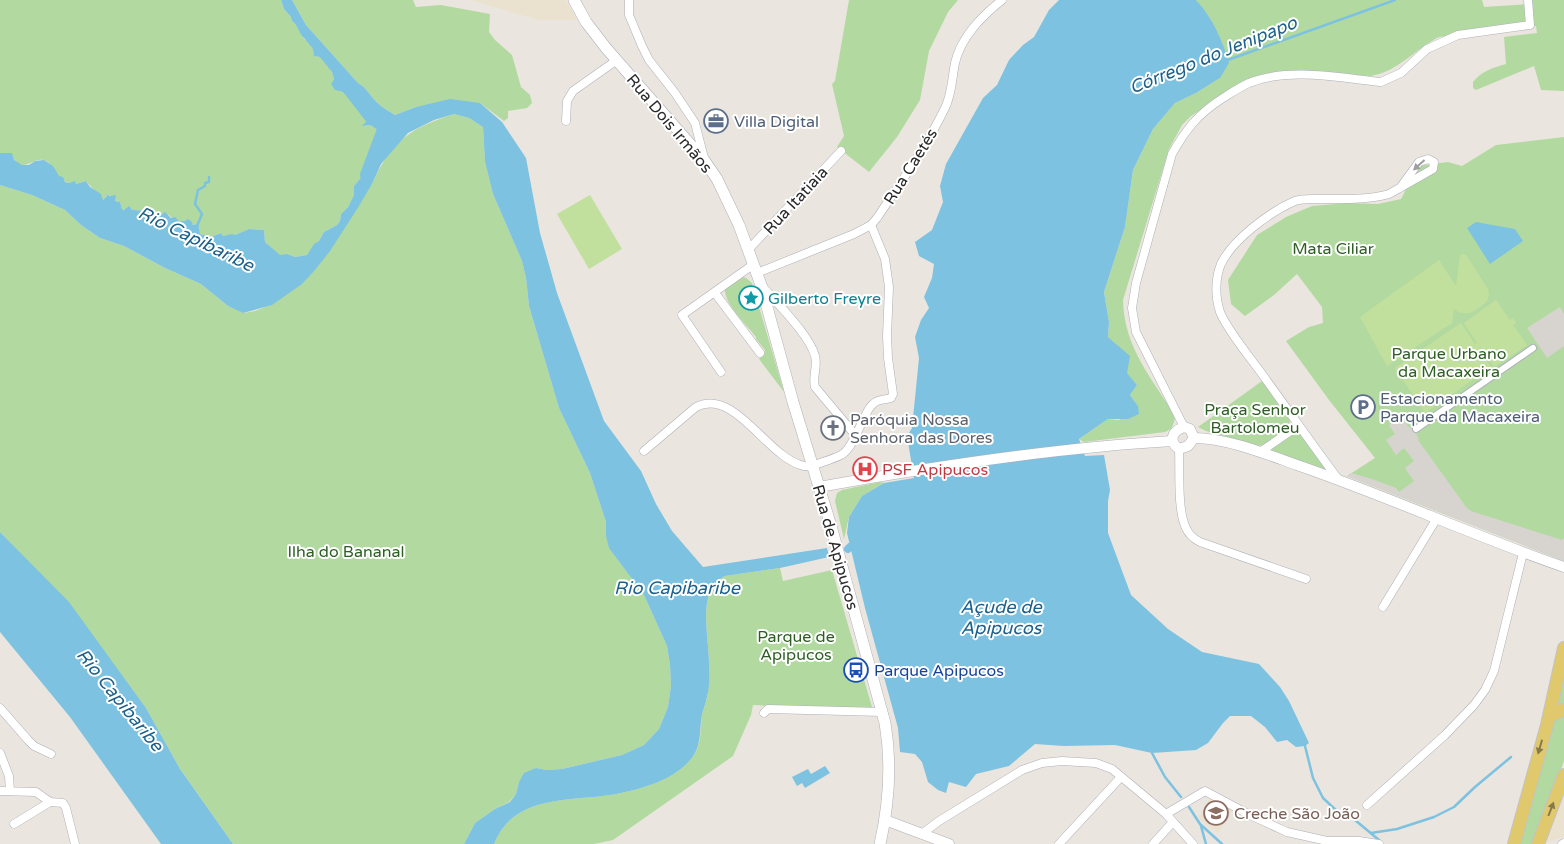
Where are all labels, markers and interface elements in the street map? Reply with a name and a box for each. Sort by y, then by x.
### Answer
water label: Córrego do Jenipapo [1126,11,1301,99]
street label: Rua Dois Irmãos [622,70,716,177]
office icon: Villa Digital [703,108,729,134]
place label: Villa Digital [734,112,819,132]
street label: Rua Caetés [880,125,942,208]
one-way arrow [1413,159,1425,171]
street label: Rua Itatiaia [759,163,832,239]
water label: Rio Capibaribe [135,202,258,277]
park label: Mata Ciliar [1292,239,1375,259]
place icon: Gilberto Freyre [738,285,764,311]
place label: Gilberto Freyre [768,289,881,309]
park label: Parque Urbano da Macaxeira [1392,344,1506,382]
place label: Estacionamento Parque da Macaxeira [1380,389,1540,427]
parking icon: Estacionamento Parque da Macaxeira [1350,394,1376,420]
park label: Praça Senhor Bartolomeu [1204,400,1307,438]
place label: Paróquia Nossa Senhora das Dores [850,410,992,448]
church icon: Paróquia Nossa Senhora das Dores [820,415,846,441]
hospital icon: PSF Apipucos [852,456,878,482]
place label: PSF Apipucos [882,460,988,480]
street label: Rua de Apipucos [808,482,862,612]
park label: Ilha do Bananal [288,542,404,562]
water label: Rio Capibaribe [614,577,741,599]
water label: Açude de Apipucos [960,596,1043,639]
park label: Parque de Apipucos [757,627,835,665]
water label: Rio Capibaribe [72,644,169,756]
bus stop icon: Parque Apipucos [843,657,869,683]
place label: Parque Apipucos [874,661,1004,681]
one-way arrow [1536,739,1544,754]
school or university icon: Creche São João [1203,800,1229,826]
one-way arrow [1548,802,1555,817]
place label: Creche São João [1234,804,1360,824]

